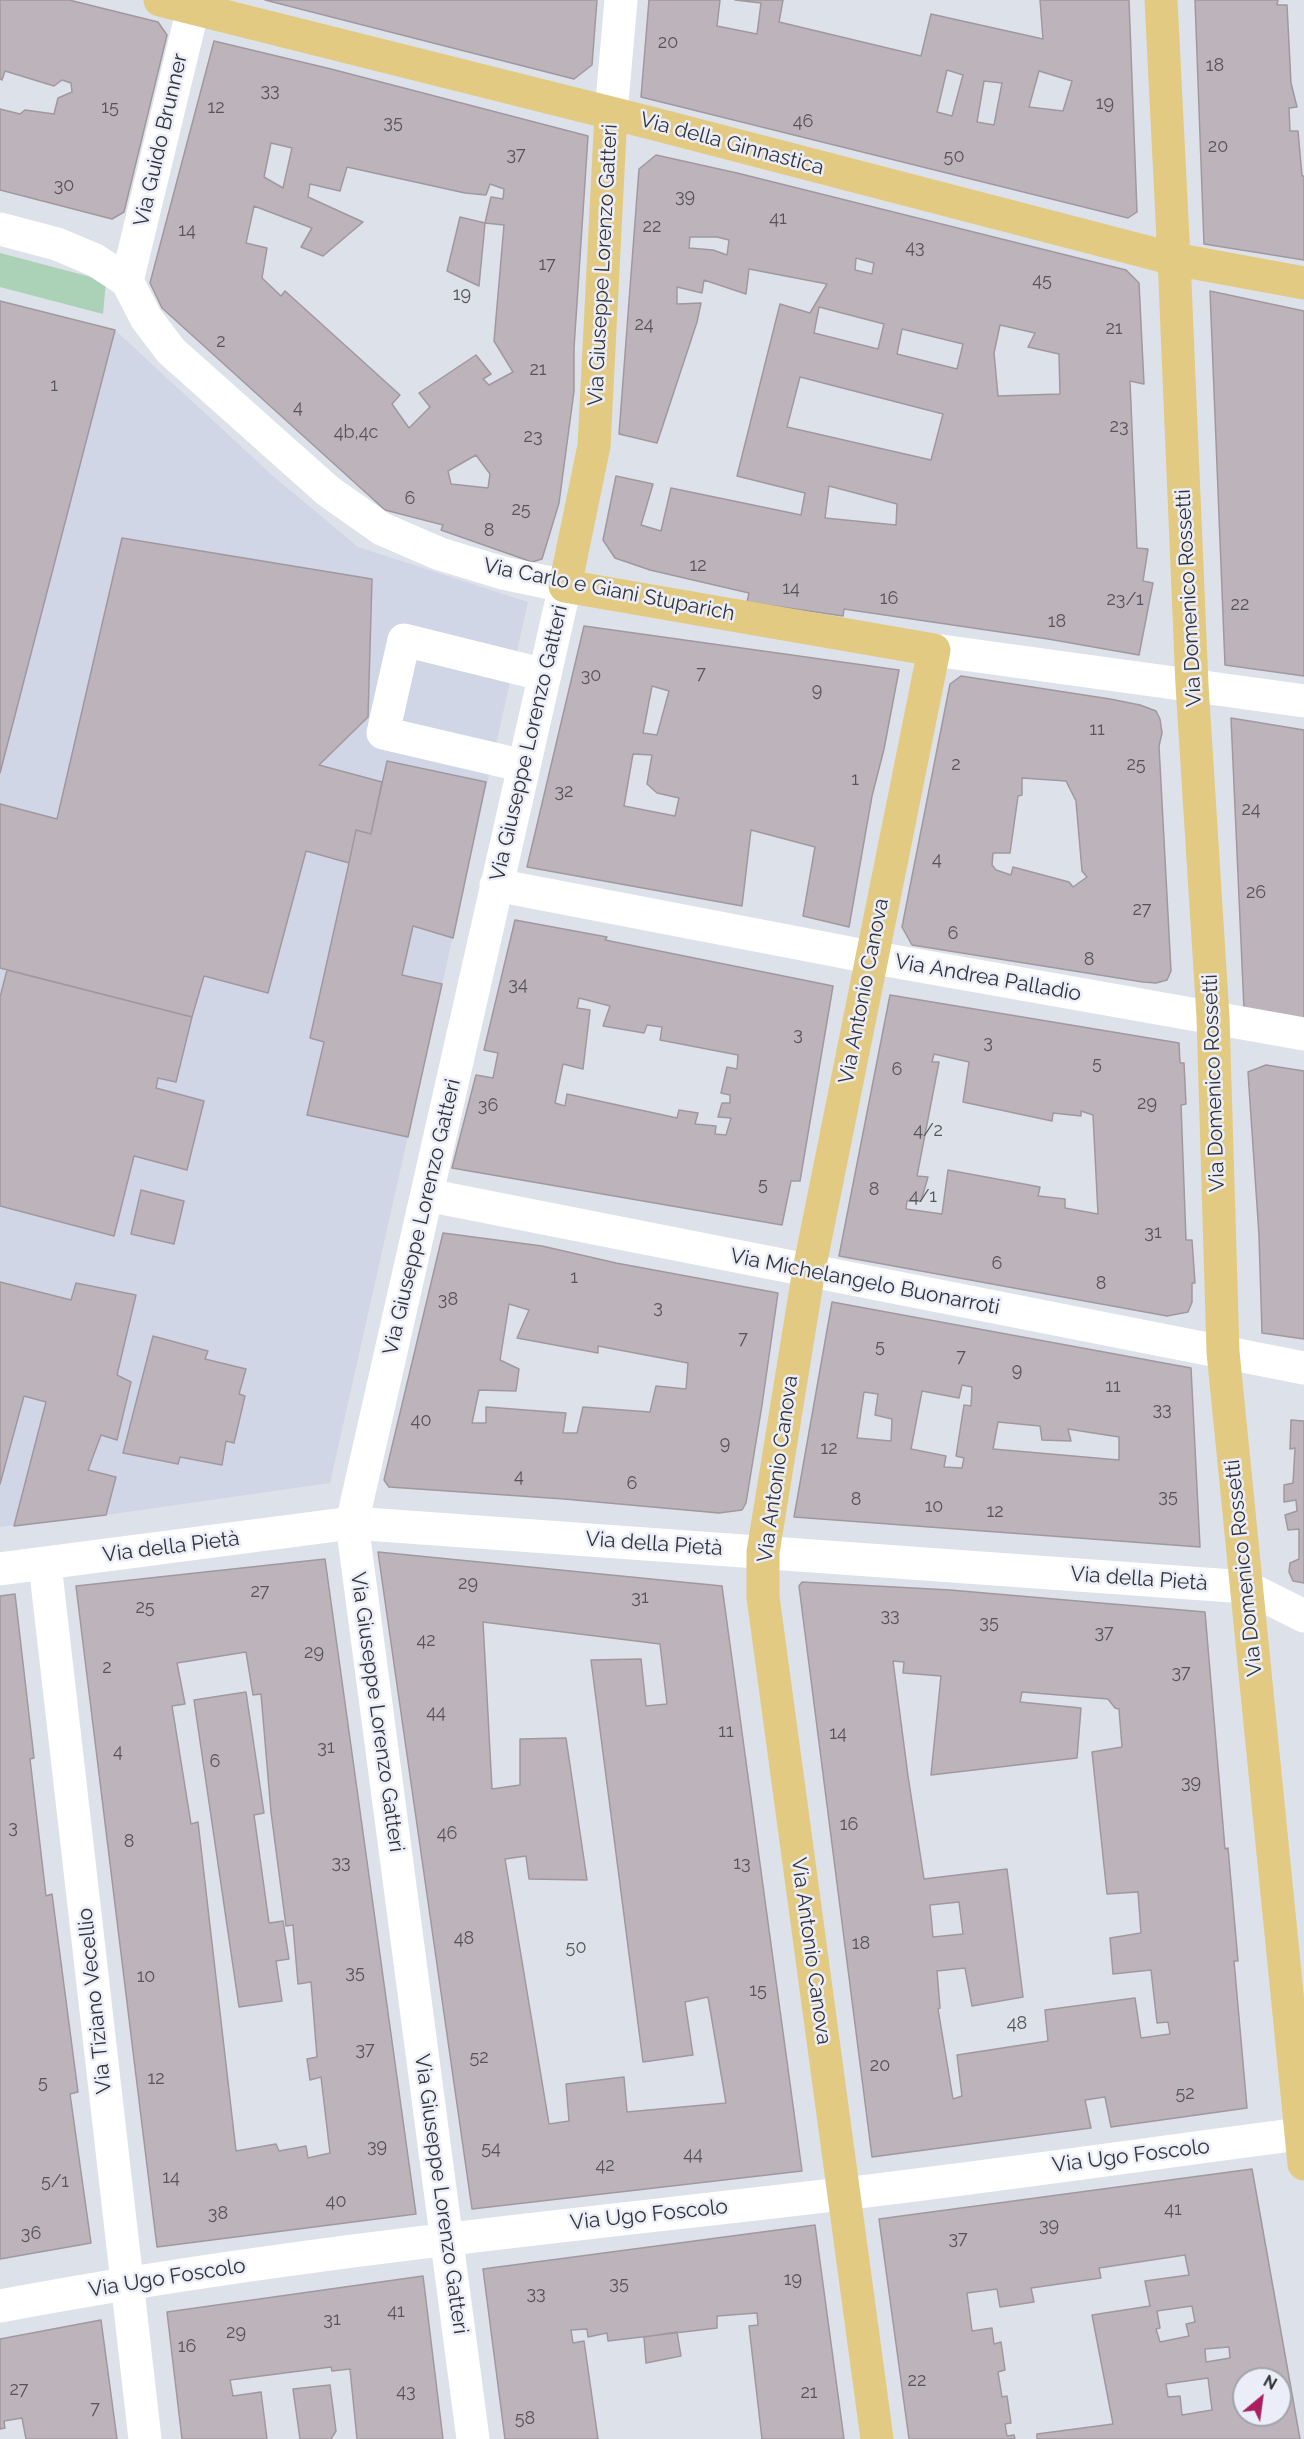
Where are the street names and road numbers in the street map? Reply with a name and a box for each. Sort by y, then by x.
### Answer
street label: Via Guido Brunner [129,51,193,229]
street label: Via della Ginnastica [637,107,827,181]
street label: Via Giuseppe Lorenzo Gatteri [583,123,623,407]
street label: Via Domenico Rossetti [1171,489,1207,707]
street label: Via Carlo e Giani Stuparich [481,553,737,627]
street label: Via Giuseppe Lorenzo Gatteri [485,603,573,883]
street label: Via Antonio Canova [834,896,894,1086]
street label: Via Andrea Palladio [893,949,1083,1007]
street label: Via Domenico Rossetti [1198,974,1230,1192]
street label: Via Giuseppe Lorenzo Gatteri [378,1077,466,1357]
street label: Via Michelangelo Buonarroti [728,1243,1002,1321]
street label: Via Antonio Canova [752,1374,804,1564]
street label: Via Domenico Rossetti [1220,1458,1268,1678]
street label: Via della Pietà [101,1526,241,1568]
street label: Via della Pietà [584,1527,724,1561]
street label: Via della Pietà [1069,1562,1209,1596]
street label: Via Giuseppe Lorenzo Gatteri [345,1570,409,1854]
street label: Via Antonio Canova [785,1856,837,2046]
street label: Via Tiziano Vecellio [73,1907,117,2095]
street label: Via Giuseppe Lorenzo Gatteri [409,2052,473,2336]
street label: Via Ugo Foscolo [1051,2134,1211,2178]
street label: Via Ugo Foscolo [569,2194,729,2236]
street label: Via Ugo Foscolo [87,2253,247,2303]

